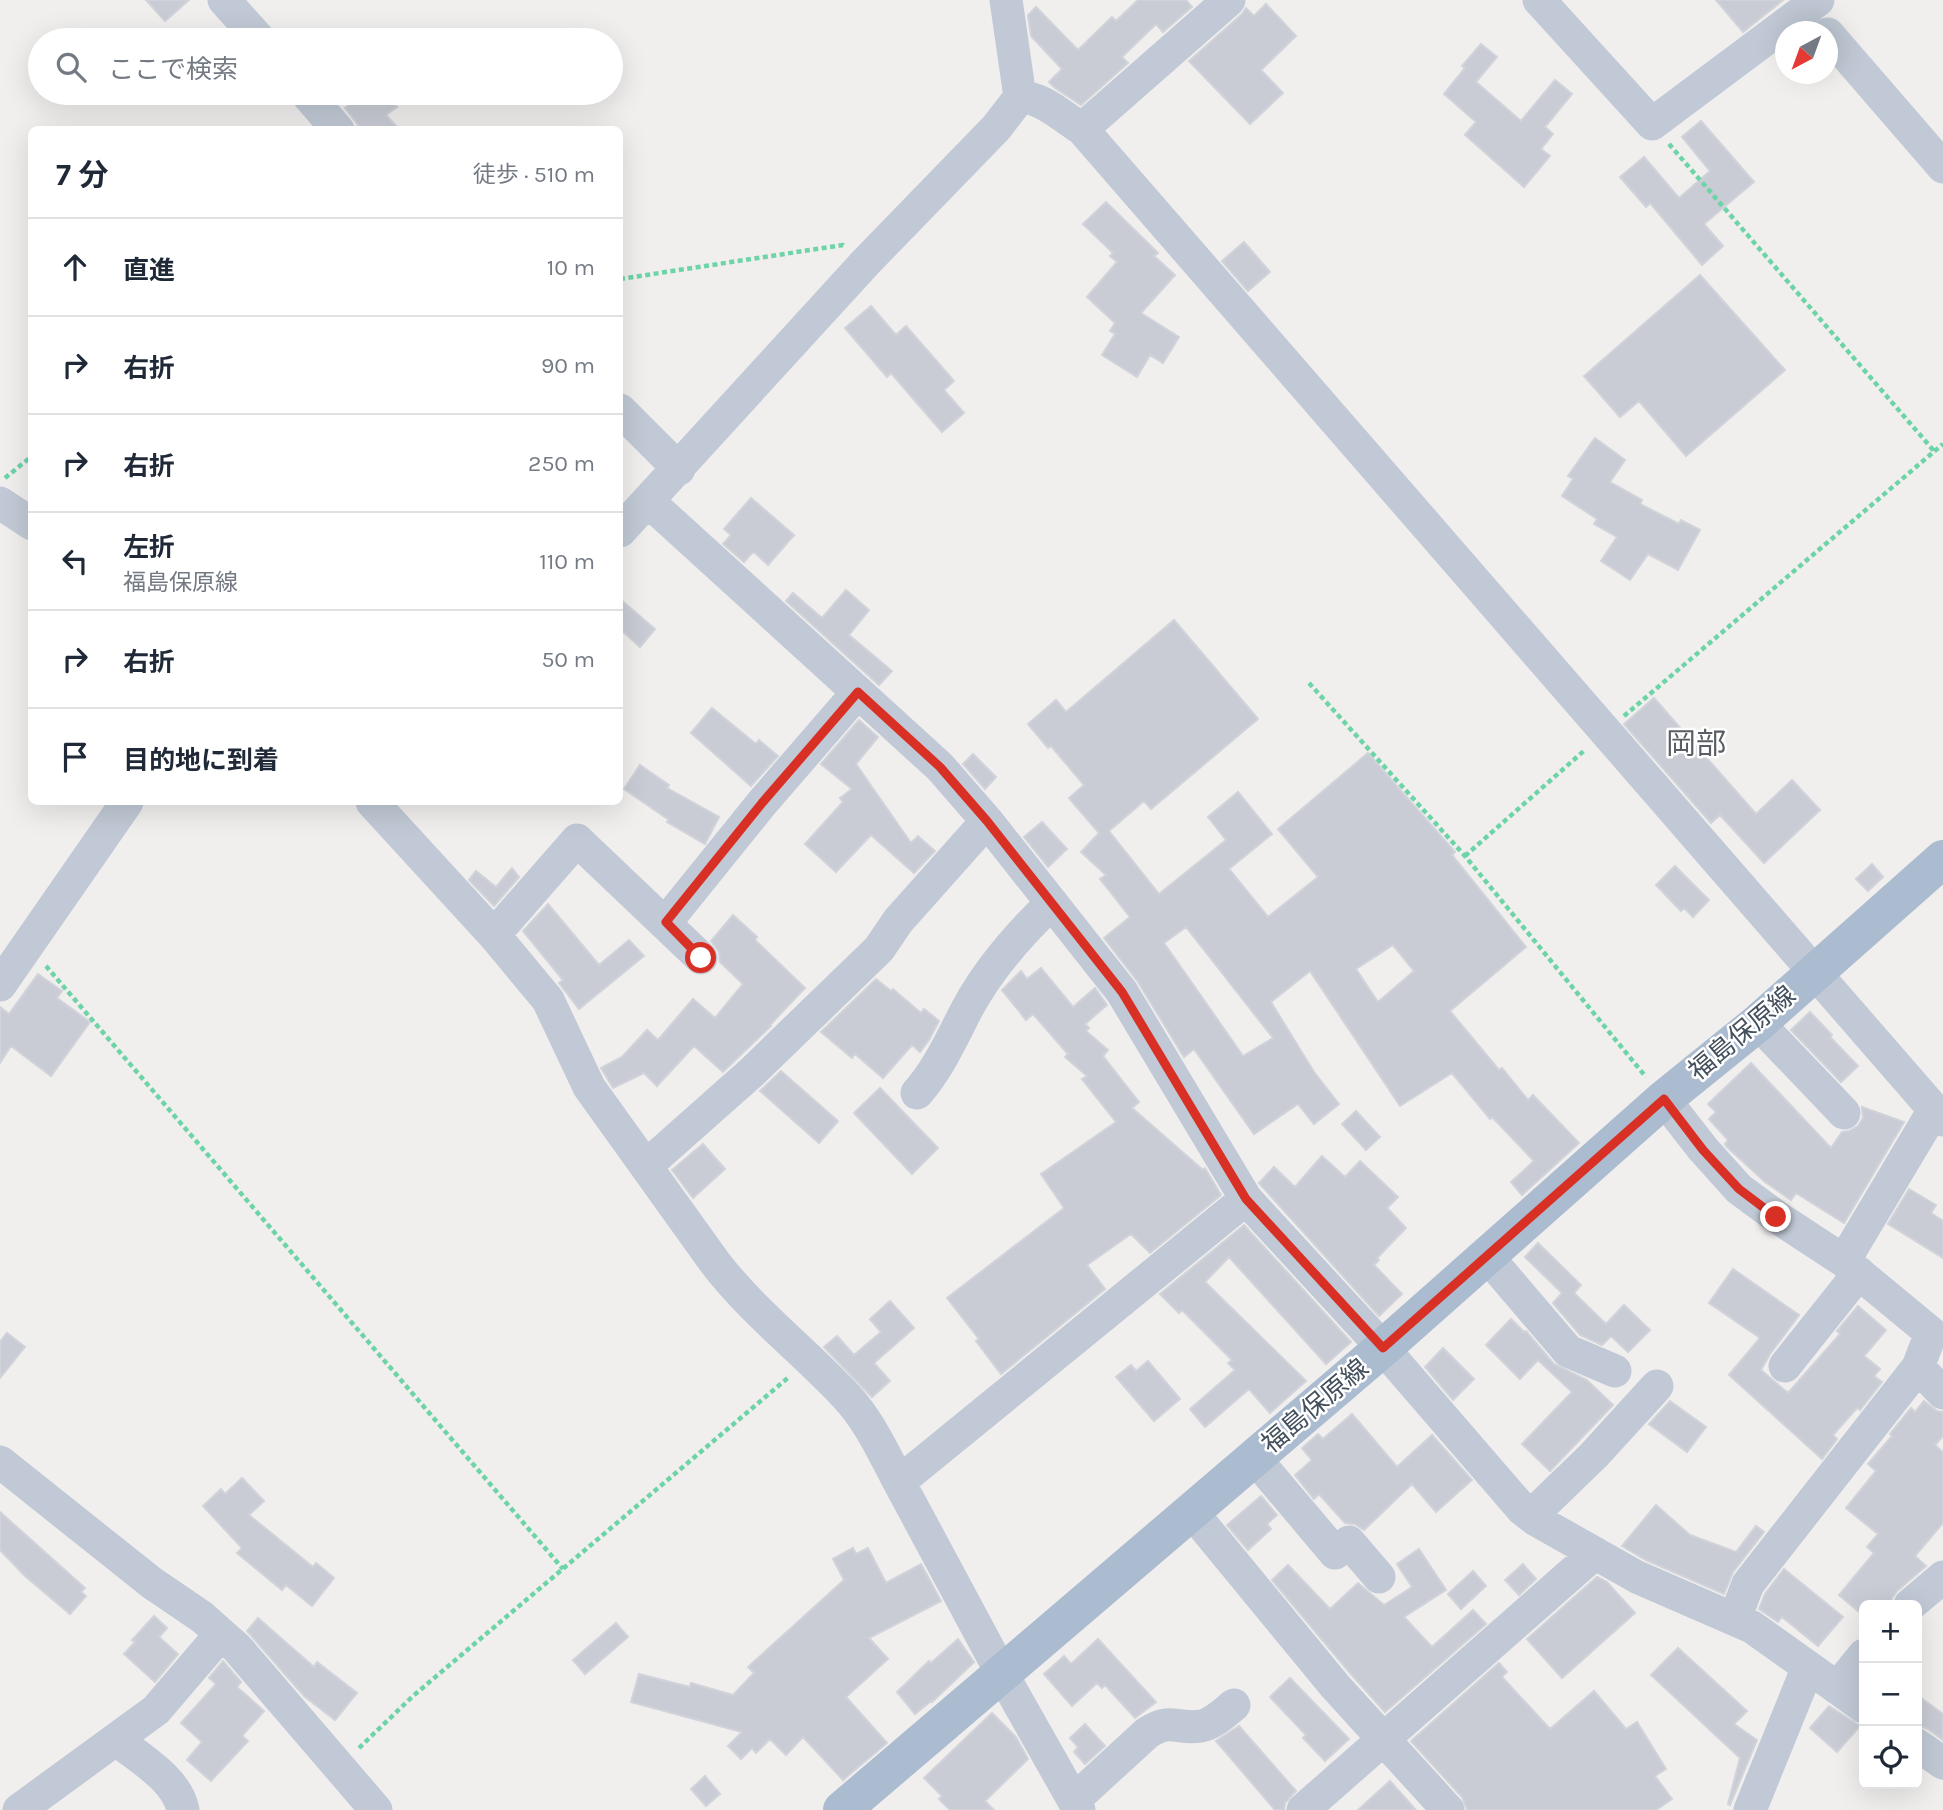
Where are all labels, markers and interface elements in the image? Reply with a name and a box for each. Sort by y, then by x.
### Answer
north arrow [1775,21,1838,84]
search box [28,28,623,105]
icon: search [52,48,90,86]
text: ここで検索 [108,54,238,85]
text: 7 分 [56,157,109,193]
text: 徒歩 · 510 m [473,161,595,188]
icon: ahead [56,248,94,286]
text: 10 m [547,254,595,281]
text: 直進 [123,255,175,286]
icon: right [56,346,94,384]
text: 90 m [541,352,595,379]
text: 右折 [123,353,175,384]
icon: right [56,444,94,482]
text: 250 m [528,450,595,477]
text: 右折 [123,451,175,482]
text: 左折 [123,532,175,563]
icon: left [56,542,94,580]
text: 110 m [539,548,595,575]
text: 福島保原線 [123,569,238,596]
icon: right [56,640,94,678]
text: 50 m [541,646,595,673]
text: 右折 [123,647,175,678]
district label: 岡部 [1666,726,1726,762]
icon: arrive [56,738,94,776]
text: 目的地に到着 [123,745,279,776]
route start [685,942,716,973]
street label: 福島保原線 [1682,979,1802,1087]
route end [1760,1201,1791,1232]
street label: 福島保原線 [1255,1352,1375,1460]
map controls [1859,1600,1922,1789]
button: + [1859,1600,1922,1663]
button: − [1859,1663,1922,1726]
button: locate [1859,1726,1922,1789]

